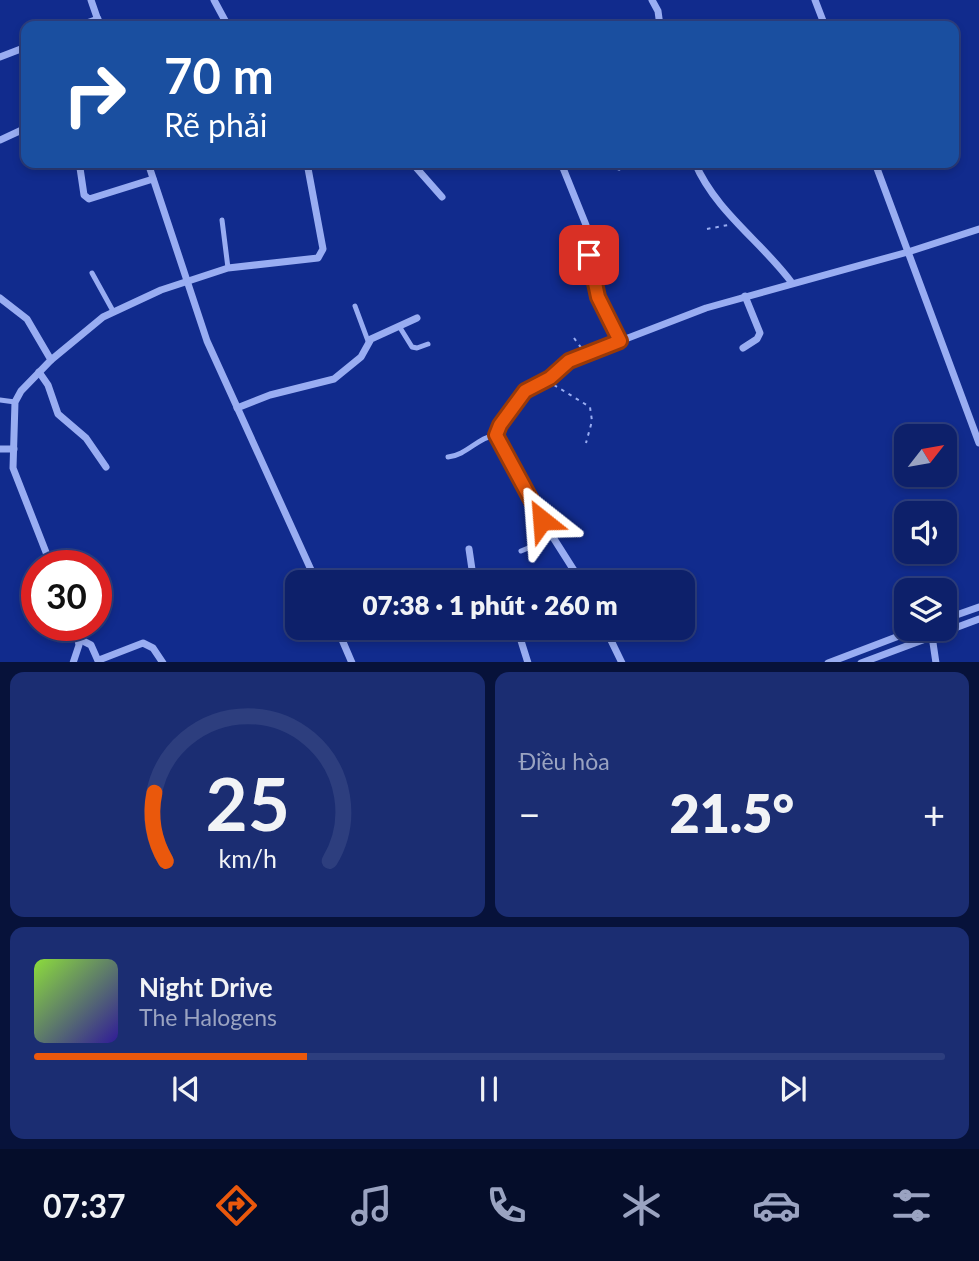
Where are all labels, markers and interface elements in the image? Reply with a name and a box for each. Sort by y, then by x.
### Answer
text: 70 m [164,46,274,104]
icon: right [49,49,140,140]
text: Rẽ phải [164,105,267,144]
pin [559,225,619,285]
icon: arrive [570,236,608,274]
north arrow [894,424,957,486]
map controls [894,424,957,641]
position arrow [505,483,579,557]
button: sound [894,501,957,564]
speed limit sign: 30 [21,550,112,641]
button: layers [894,578,957,641]
text: 07:38 · 1 phút · 260 m [362,589,618,621]
text: Điều hòa [519,747,610,775]
text: 25 [205,759,289,847]
text: 21.5° [669,782,794,844]
text: − [519,791,541,837]
text: + [923,791,945,837]
text: km/h [218,842,277,872]
text: Night Drive [139,971,273,1003]
text: The Halogens [139,1003,277,1031]
icon: previous [167,1070,205,1108]
icon: pause [470,1070,508,1108]
icon: next [774,1070,812,1108]
icon: directions [212,1181,261,1230]
icon: music [347,1181,396,1230]
icon: phone [482,1181,531,1230]
icon: climate [617,1181,666,1230]
icon: car [752,1181,801,1230]
icon: filters [887,1181,936,1230]
text: 07:37 [43,1186,126,1225]

